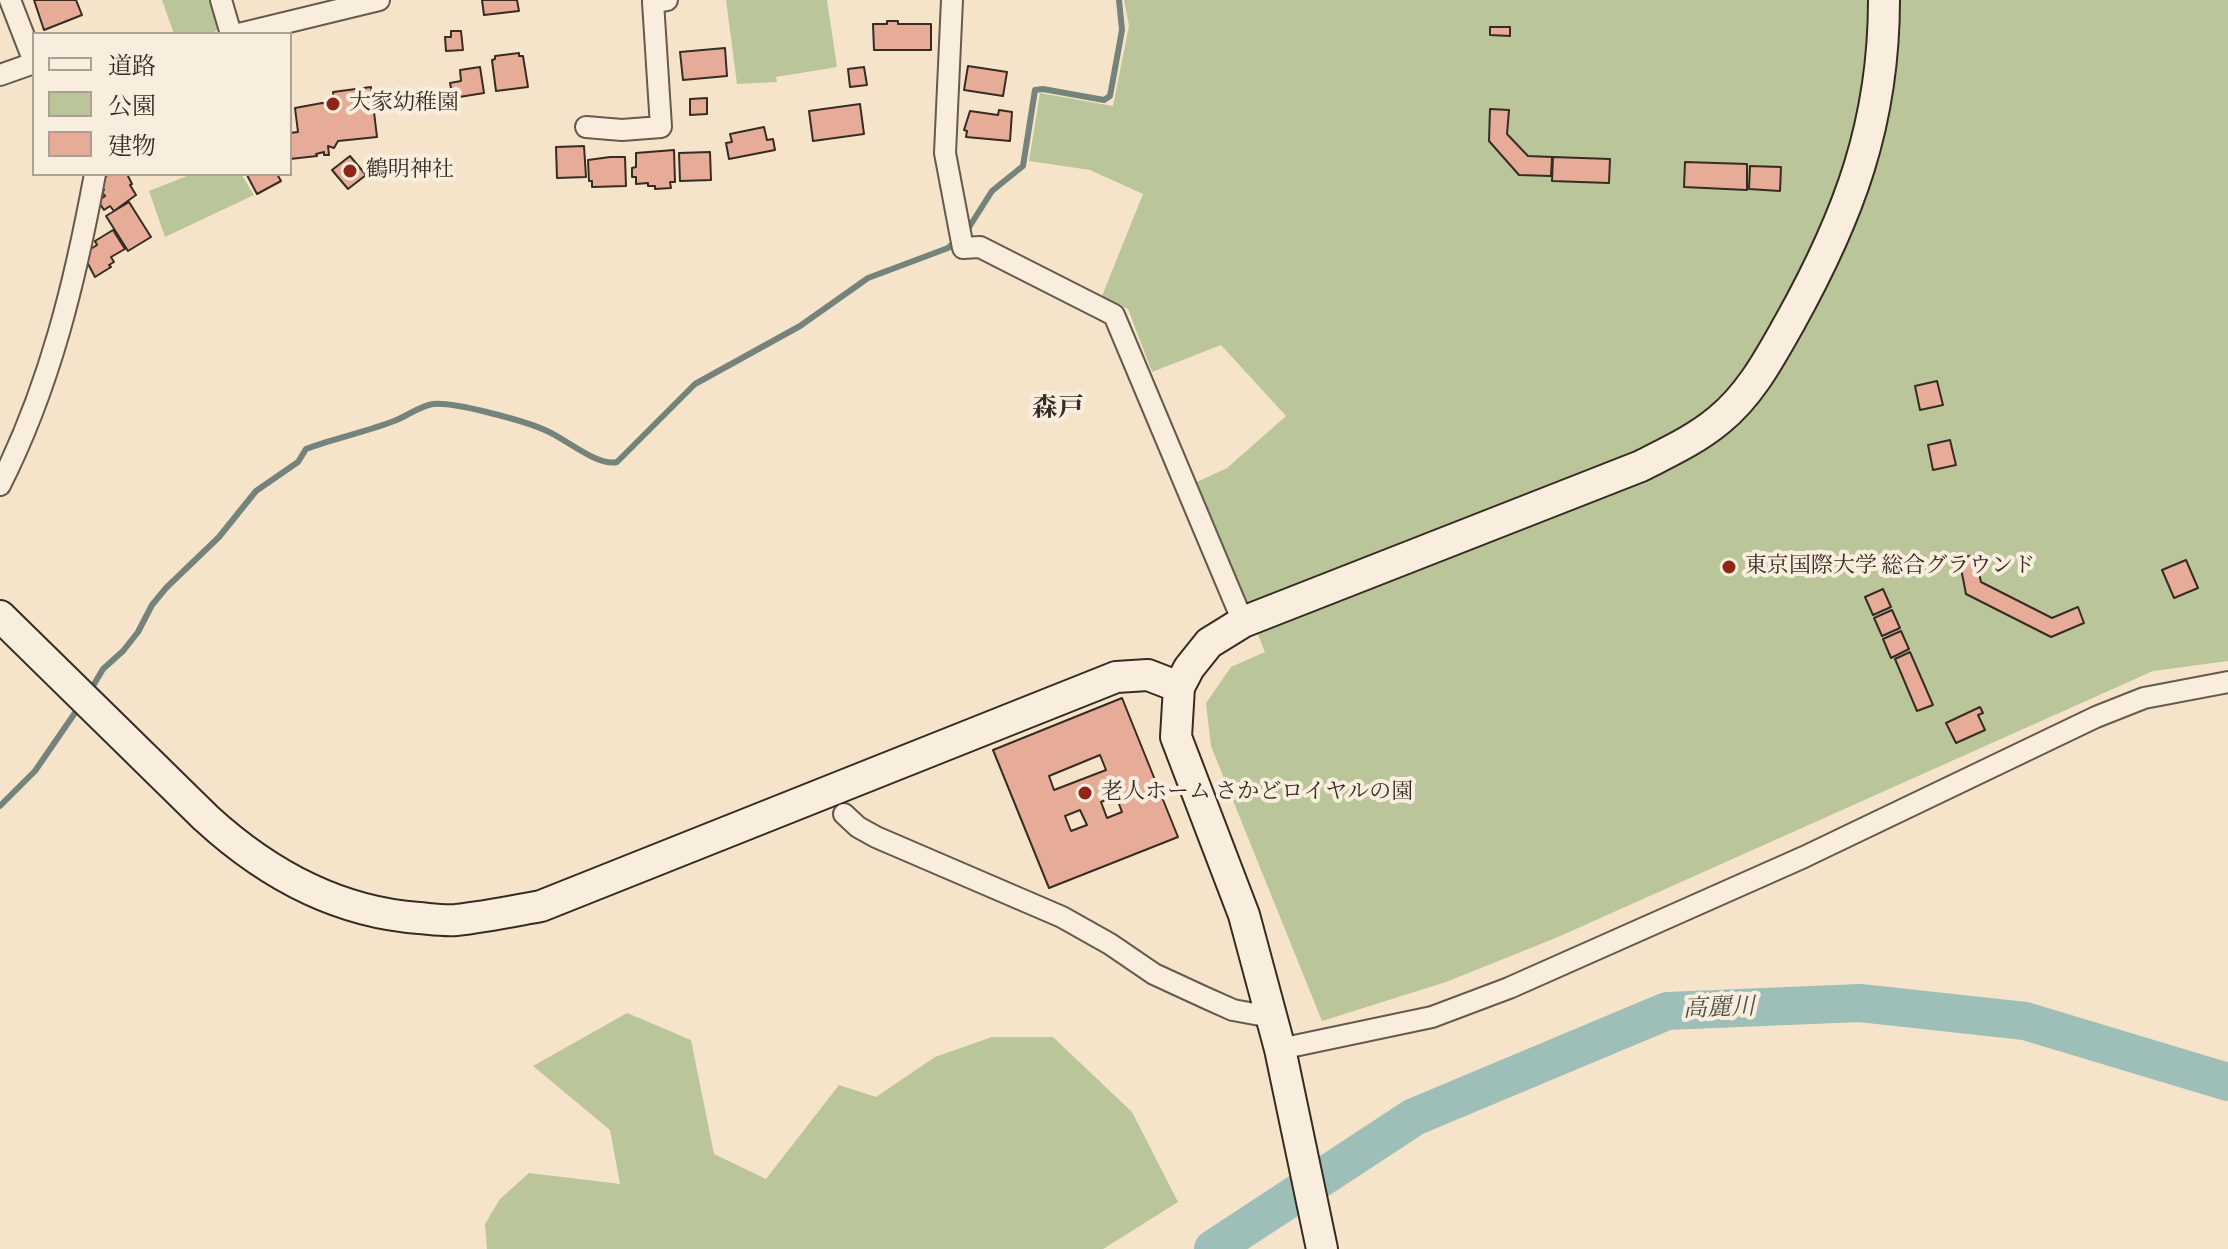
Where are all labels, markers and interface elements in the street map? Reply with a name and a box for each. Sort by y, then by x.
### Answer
legend [32,32,292,176]
text: 道路 [108,50,156,82]
text: 公園 [108,90,156,122]
place label: 大家幼稚園 [349,91,459,117]
marker: 大家幼稚園 [324,95,342,113]
text: 建物 [108,130,156,162]
place label: 鶴明神社 [366,158,454,184]
marker: 鶴明神社 [341,162,359,180]
district label: 森戸 [1032,394,1084,426]
place label: 東京国際大学 総合グラウンド [1745,554,2035,580]
marker: 東京国際大学 総合グラウンド [1720,558,1738,576]
place label: 老人ホーム さかどロイヤルの園 [1101,780,1413,806]
marker: 老人ホーム さかどロイヤルの園 [1076,784,1094,802]
water label: 高麗川 [1683,993,1755,1025]

